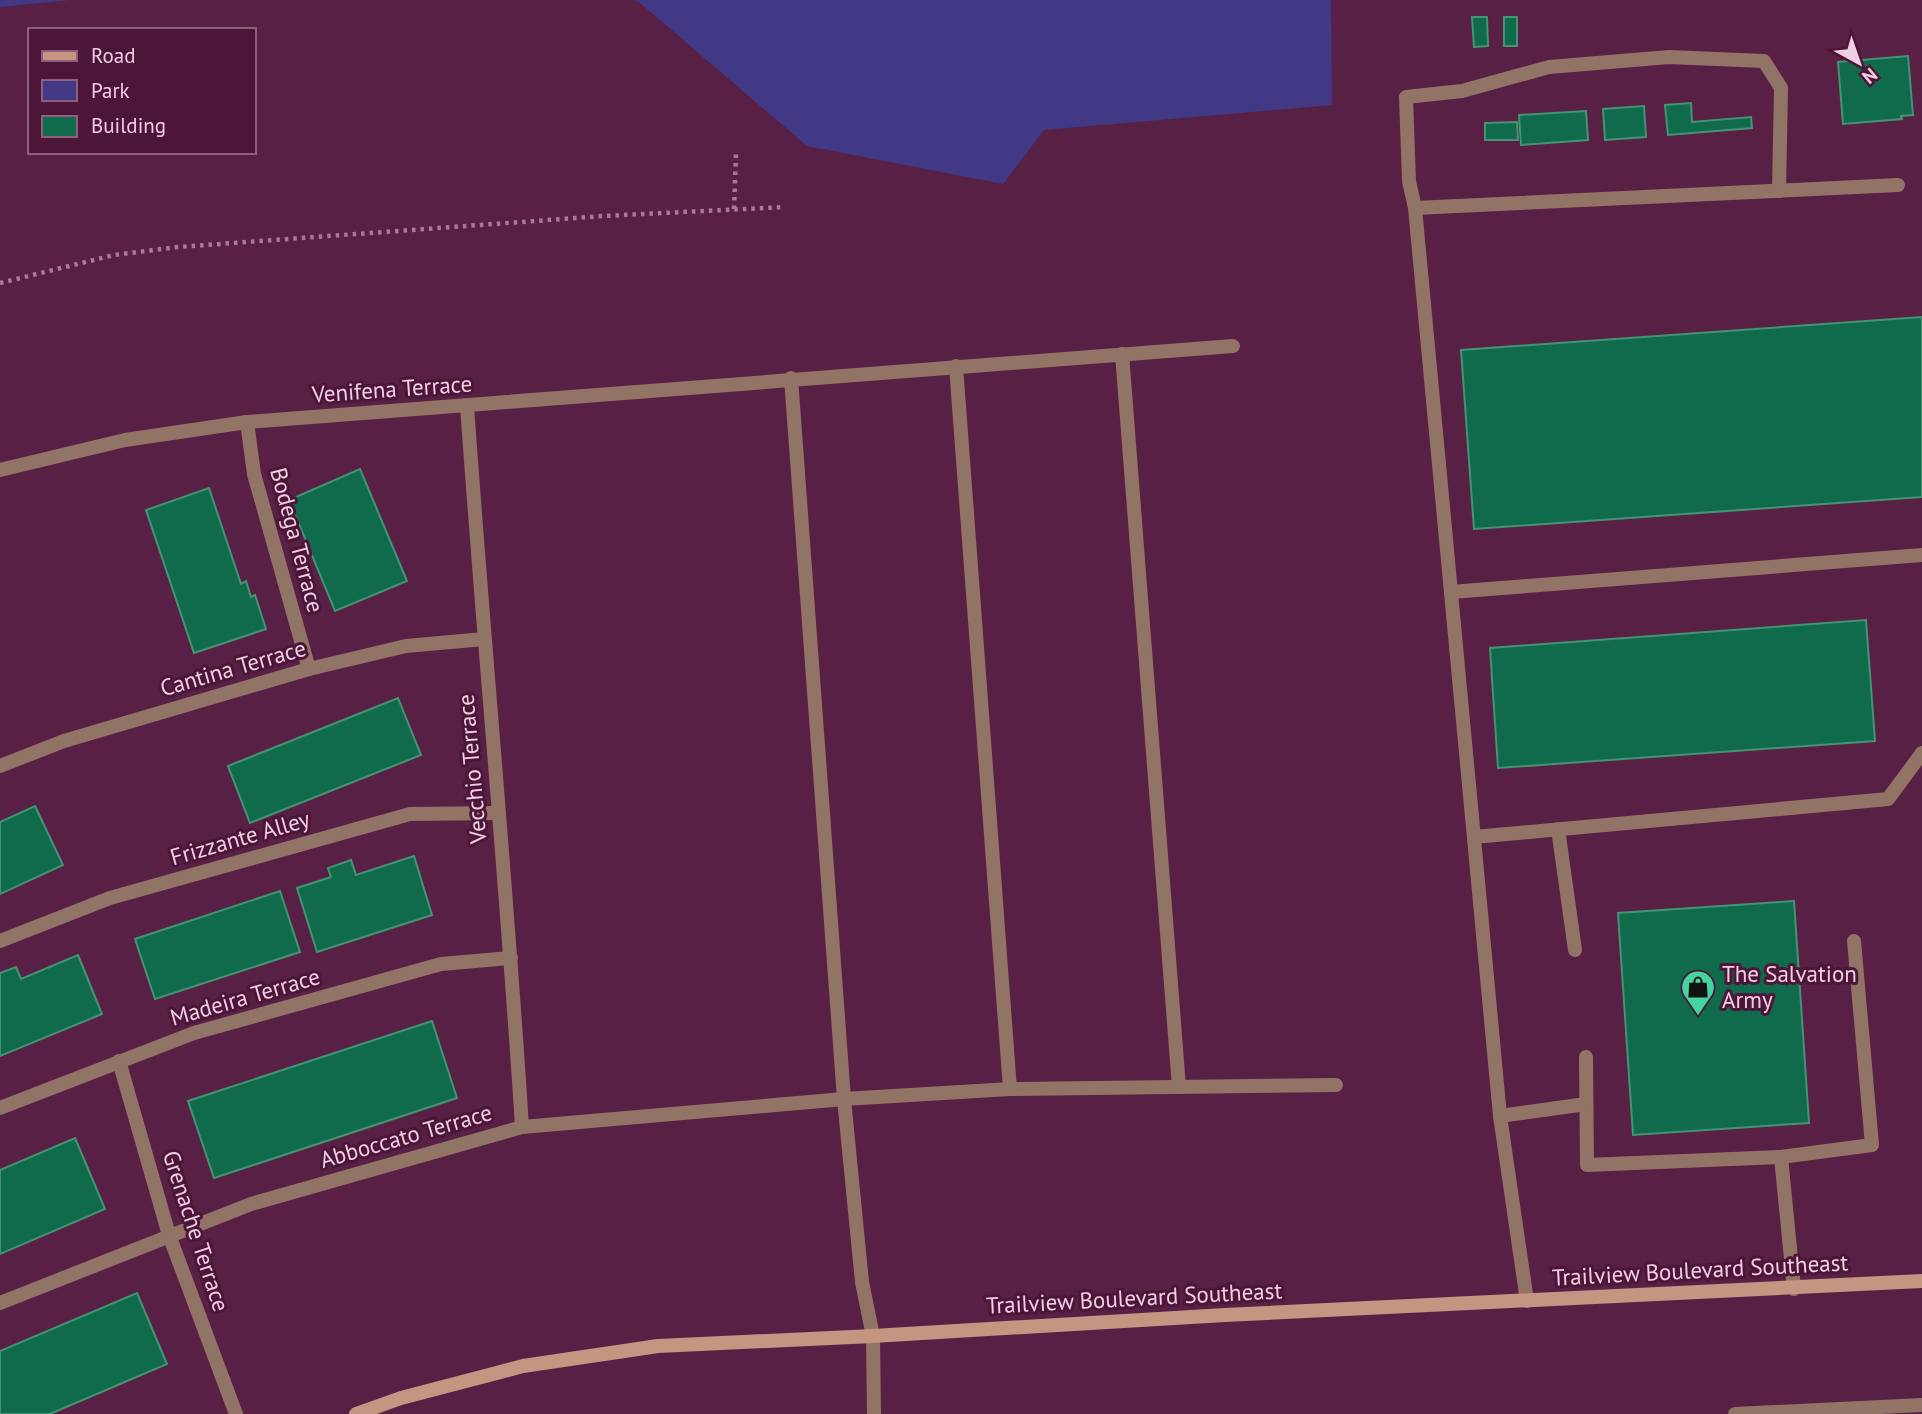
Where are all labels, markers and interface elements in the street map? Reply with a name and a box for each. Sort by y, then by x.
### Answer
legend [28,28,256,154]
north arrow [1824,28,1894,98]
text: Road [91,42,135,69]
text: N [1857,63,1882,89]
text: Park [91,77,130,104]
text: Building [91,112,166,139]
street label: Venifena Terrace [310,368,473,409]
street label: Bodega Terrace [264,464,331,616]
street label: Cantina Terrace [157,633,309,702]
street label: Vecchio Terrace [451,693,493,846]
street label: Frizzante Alley [167,804,313,871]
place label: The Salvation Army [1722,959,1857,1014]
street label: Madeira Terrace [167,961,323,1032]
shop icon: The Salvation Army [1679,968,1717,1017]
street label: Abboccato Terrace [316,1097,495,1174]
street label: Grenache Terrace [157,1147,236,1315]
street label: Trailview Boulevard Southeast [1551,1247,1849,1292]
street label: Trailview Boulevard Southeast [985,1275,1283,1320]

